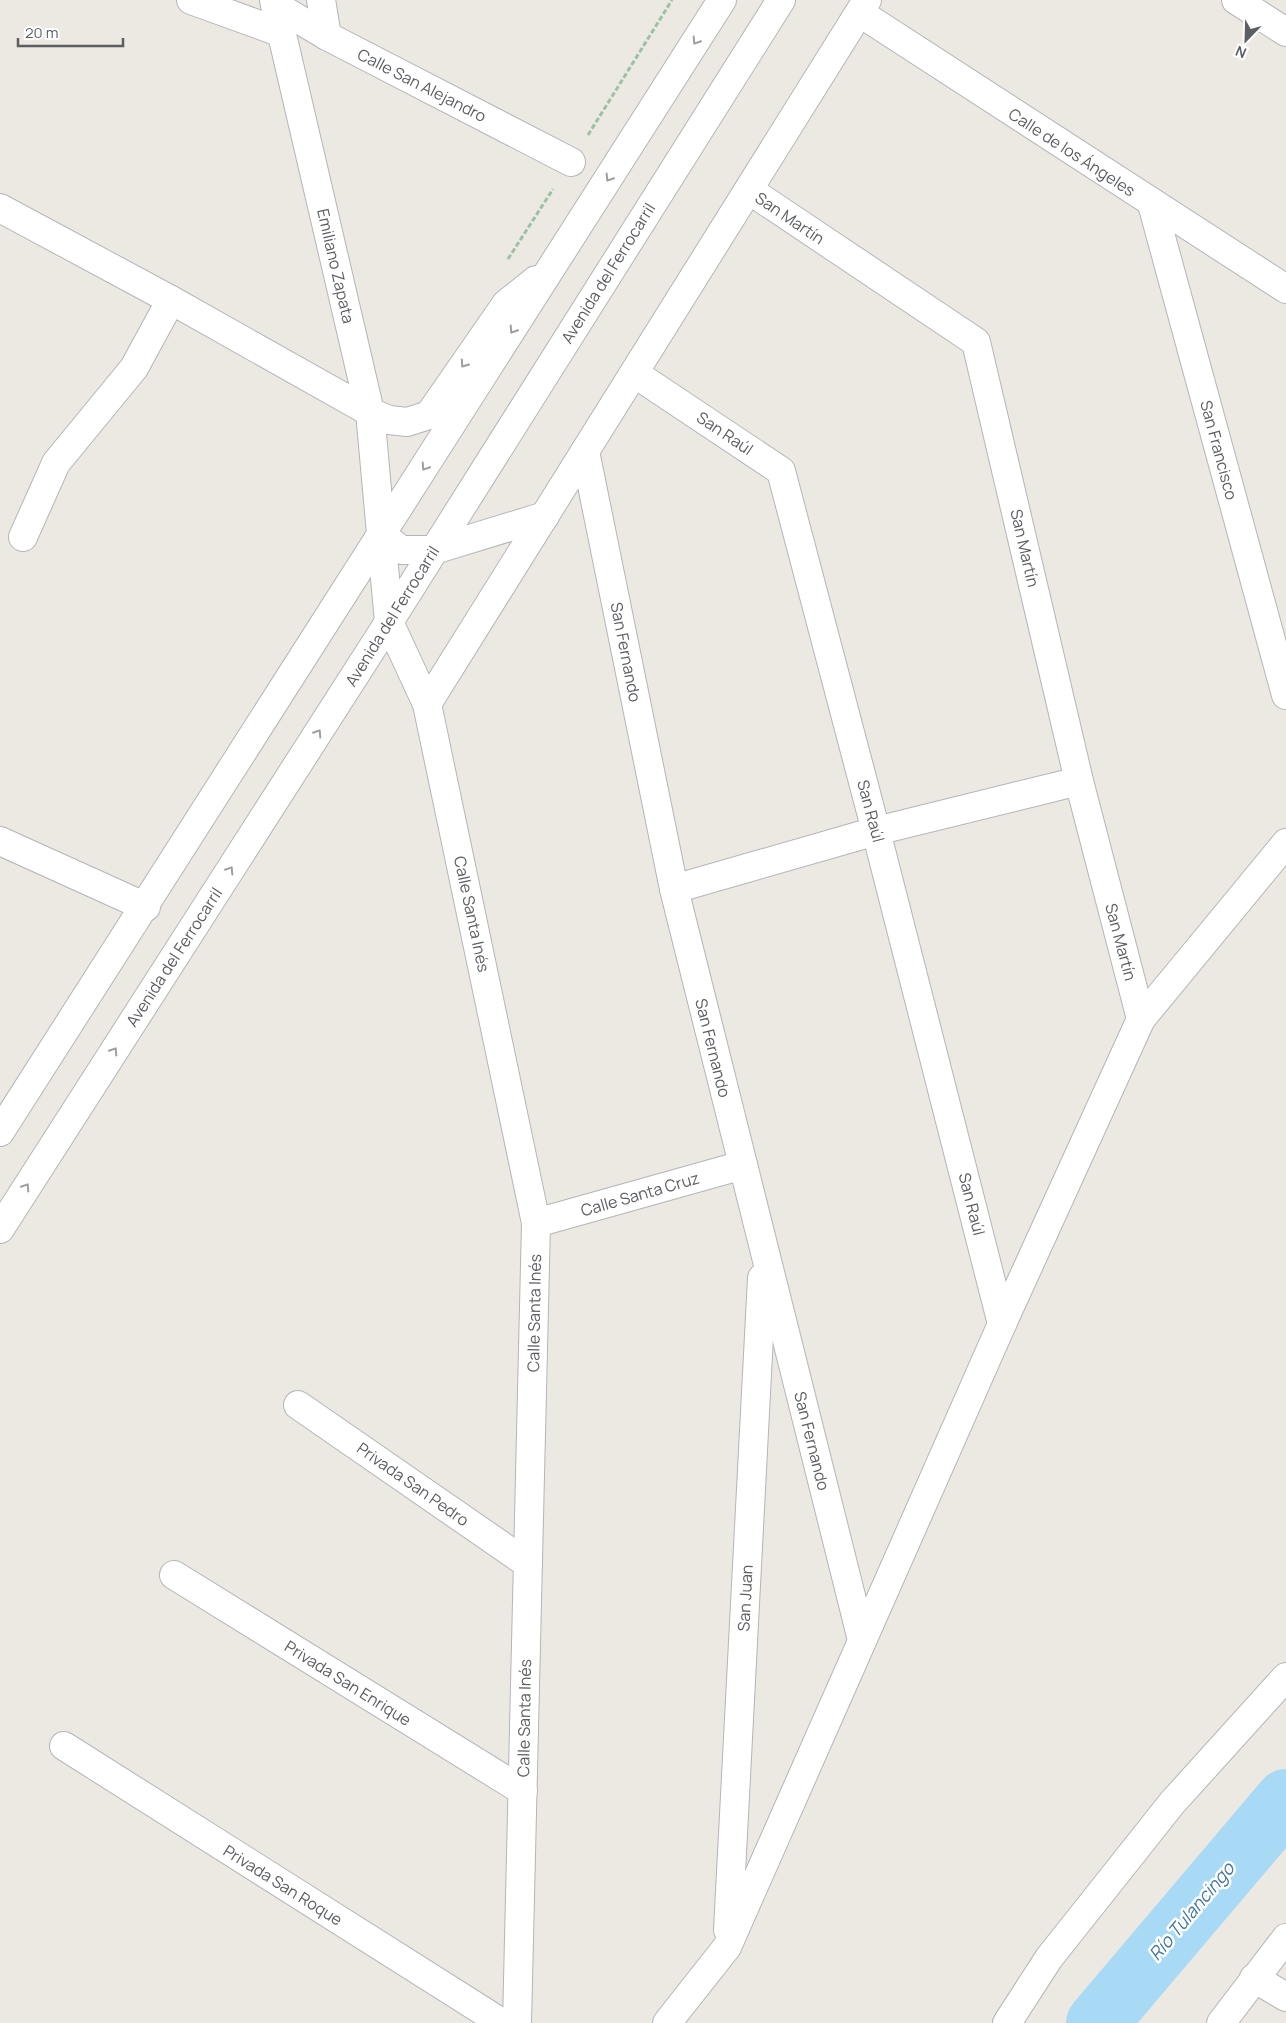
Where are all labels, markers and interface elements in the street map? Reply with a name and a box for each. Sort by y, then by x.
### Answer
scale bar [18,15,122,47]
north arrow [1221,15,1271,65]
text: 20 m [25,22,58,43]
one-way arrow [693,35,702,45]
text: N [1232,42,1249,63]
street label: Calle San Alejandro [354,43,490,127]
street label: Calle de los Ángeles [1004,103,1140,201]
one-way arrow [605,173,615,182]
street label: San Martín [751,187,829,249]
street label: Avenida del Ferrocarril [556,199,660,347]
street label: Emiliano Zapata [312,206,360,326]
one-way arrow [509,325,519,334]
one-way arrow [461,358,470,368]
street label: San Francisco [1195,398,1243,502]
street label: San Raúl [692,406,758,460]
one-way arrow [421,462,431,471]
street label: San Martín [1005,507,1045,589]
street label: Avenida del Ferrocarril [340,542,444,690]
street label: San Fernando [606,600,646,704]
one-way arrow [312,729,321,739]
street label: San Raúl [852,777,890,845]
street label: Calle Santa Inés [449,854,495,974]
one-way arrow [224,866,234,875]
street label: Avenida del Ferrocarril [121,883,227,1031]
street label: San Martín [1100,901,1142,983]
street label: San Fernando [690,996,736,1100]
one-way arrow [108,1047,117,1056]
street label: Calle Santa Cruz [578,1167,702,1221]
street label: San Raúl [954,1170,990,1238]
one-way arrow [20,1184,30,1193]
street label: Calle Santa Inés [522,1254,546,1372]
street label: San Fernando [789,1389,835,1493]
street label: Privada San Pedro [353,1437,473,1531]
street label: San Juan [732,1564,758,1632]
street label: Privada San Enrique [281,1635,415,1731]
street label: Calle Santa Inés [512,1659,536,1777]
street label: Privada San Roque [219,1839,347,1931]
water label: Río Tulancingo [1143,1856,1240,1965]

